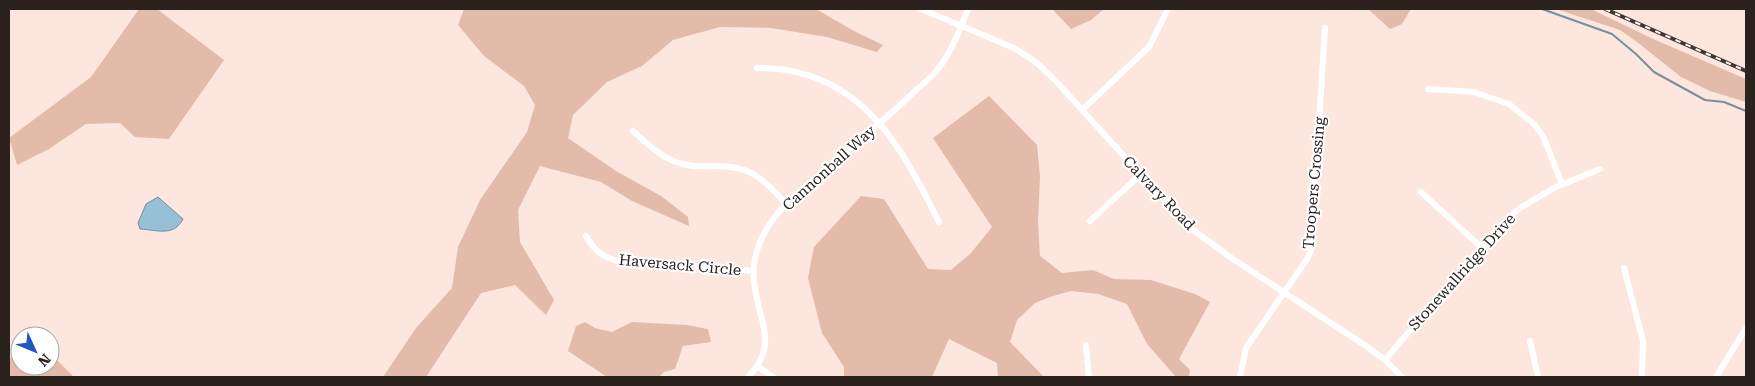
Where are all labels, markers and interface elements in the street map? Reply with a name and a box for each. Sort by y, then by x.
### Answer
street label: Troopers Crossing [1299,116,1329,250]
street label: Cannonball Way [779,121,879,214]
street label: Calvary Road [1119,152,1199,234]
street label: Stonewallridge Drive [1405,210,1519,334]
street label: Haversack Circle [618,251,742,279]
north arrow [10,326,60,376]
text: N [35,351,54,370]

